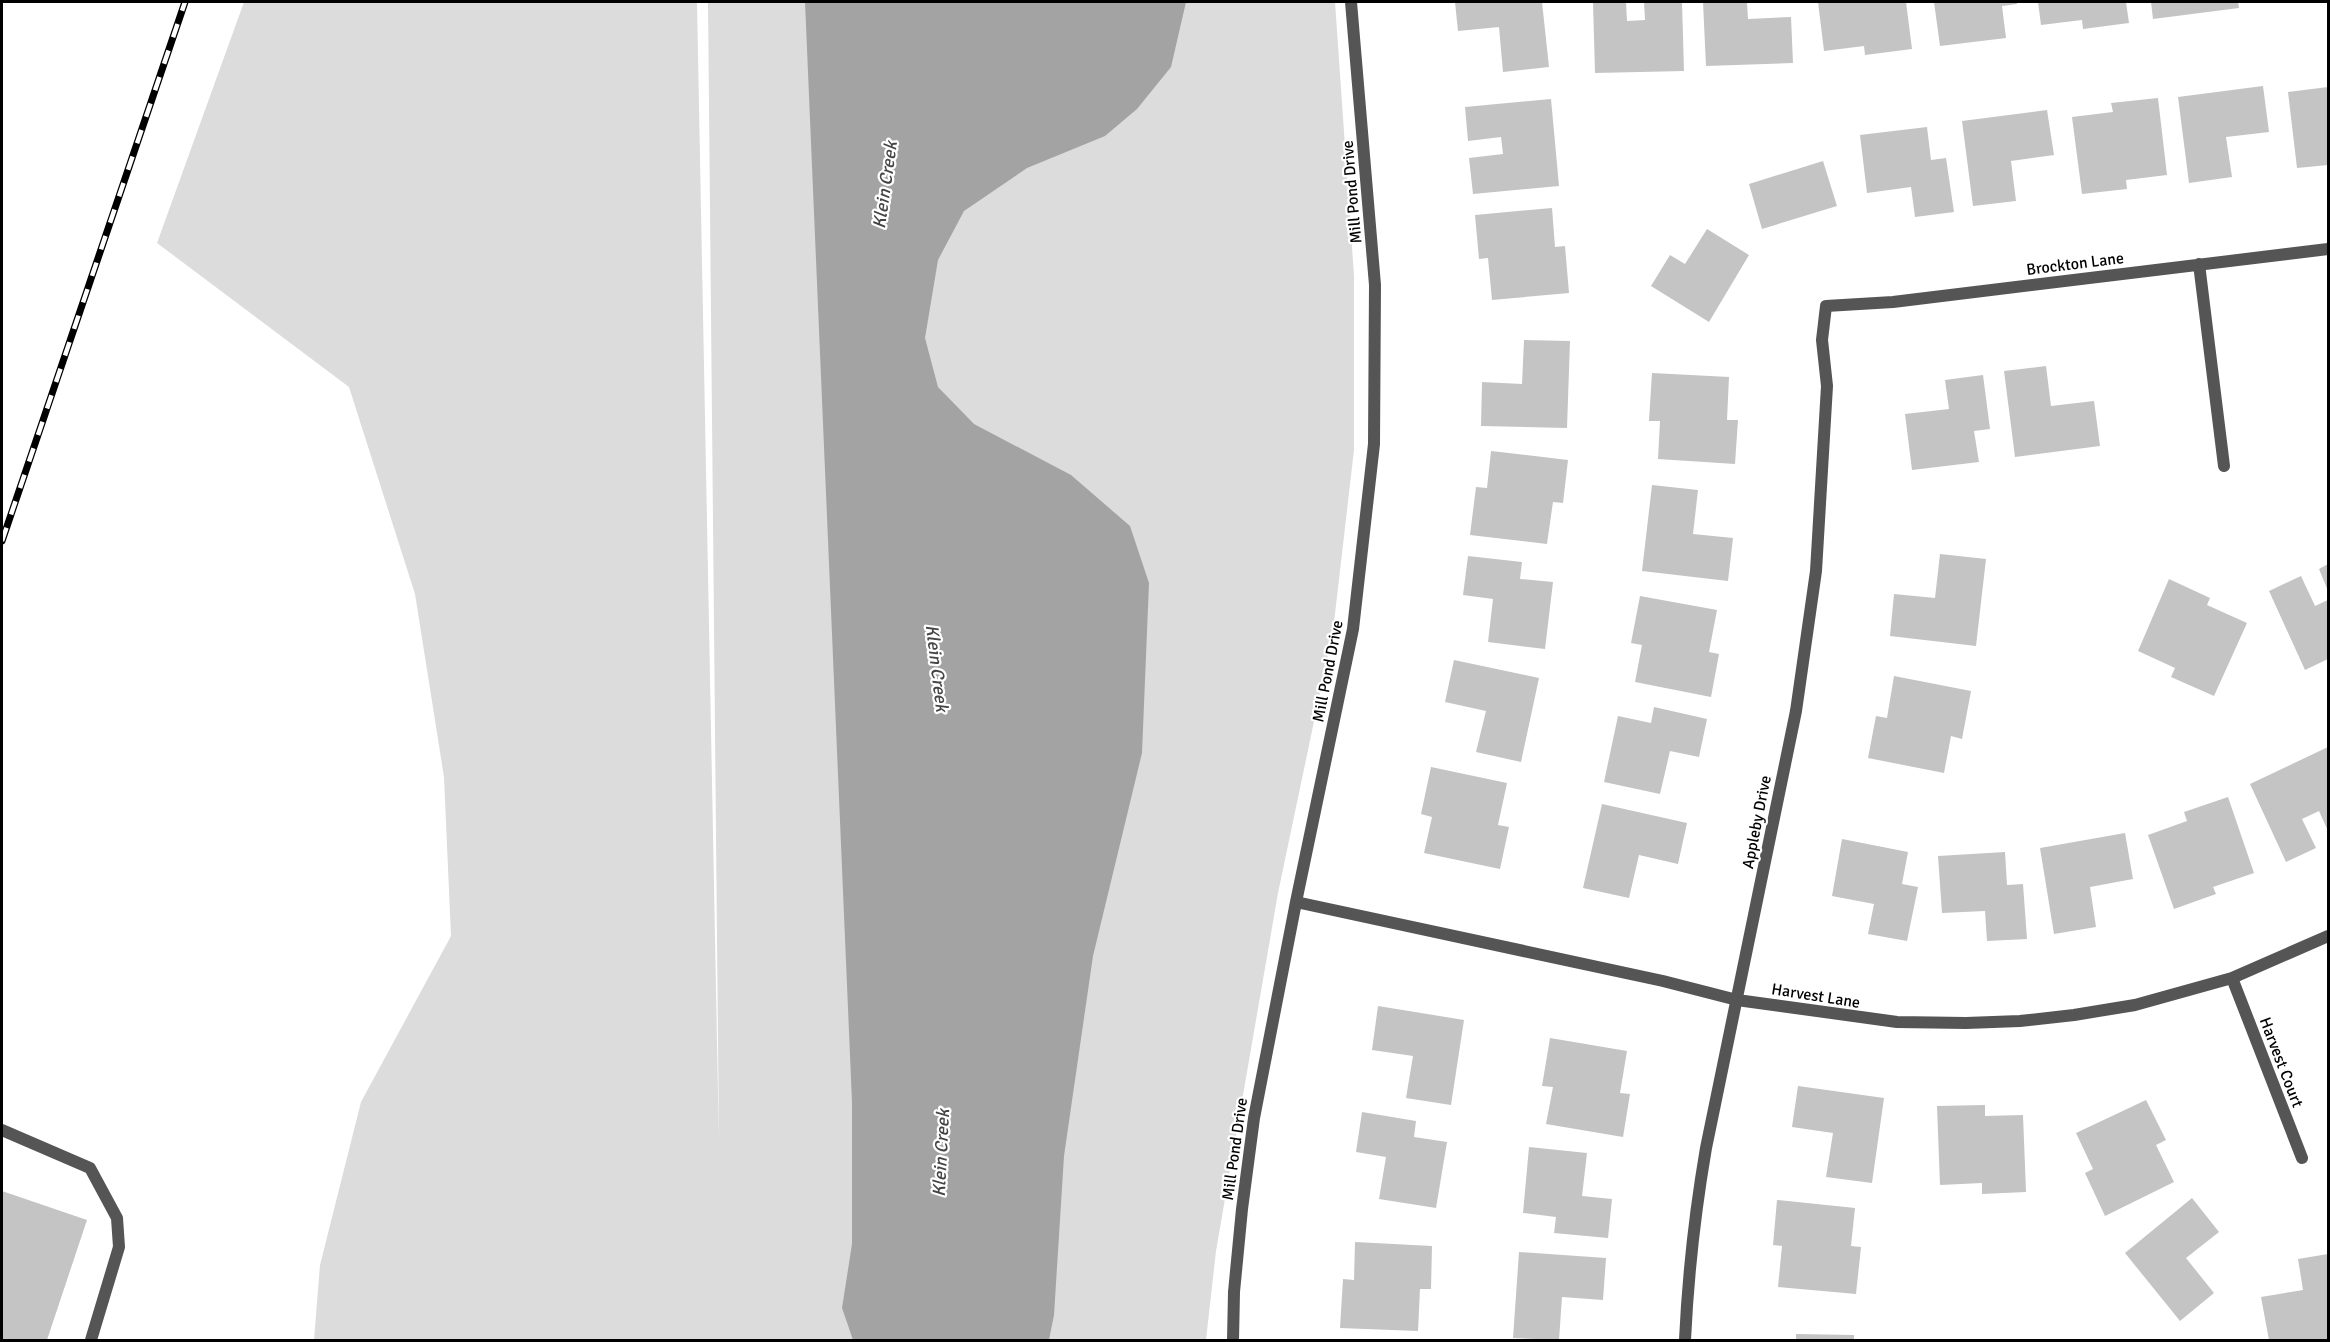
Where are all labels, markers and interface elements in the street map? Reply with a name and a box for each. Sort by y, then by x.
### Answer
water label: Klein Creek [868,138,902,230]
street label: Mill Pond Drive [1338,140,1366,244]
street label: Brockton Lane [2025,248,2125,280]
street label: Mill Pond Drive [1308,618,1348,724]
water label: Klein Creek [921,623,954,715]
street label: Appleby Drive [1738,774,1776,870]
street label: Harvest Lane [1770,979,1862,1013]
street label: Harvest Court [2255,1014,2308,1111]
street label: Mill Pond Drive [1218,1097,1252,1202]
water label: Klein Creek [928,1107,954,1197]

